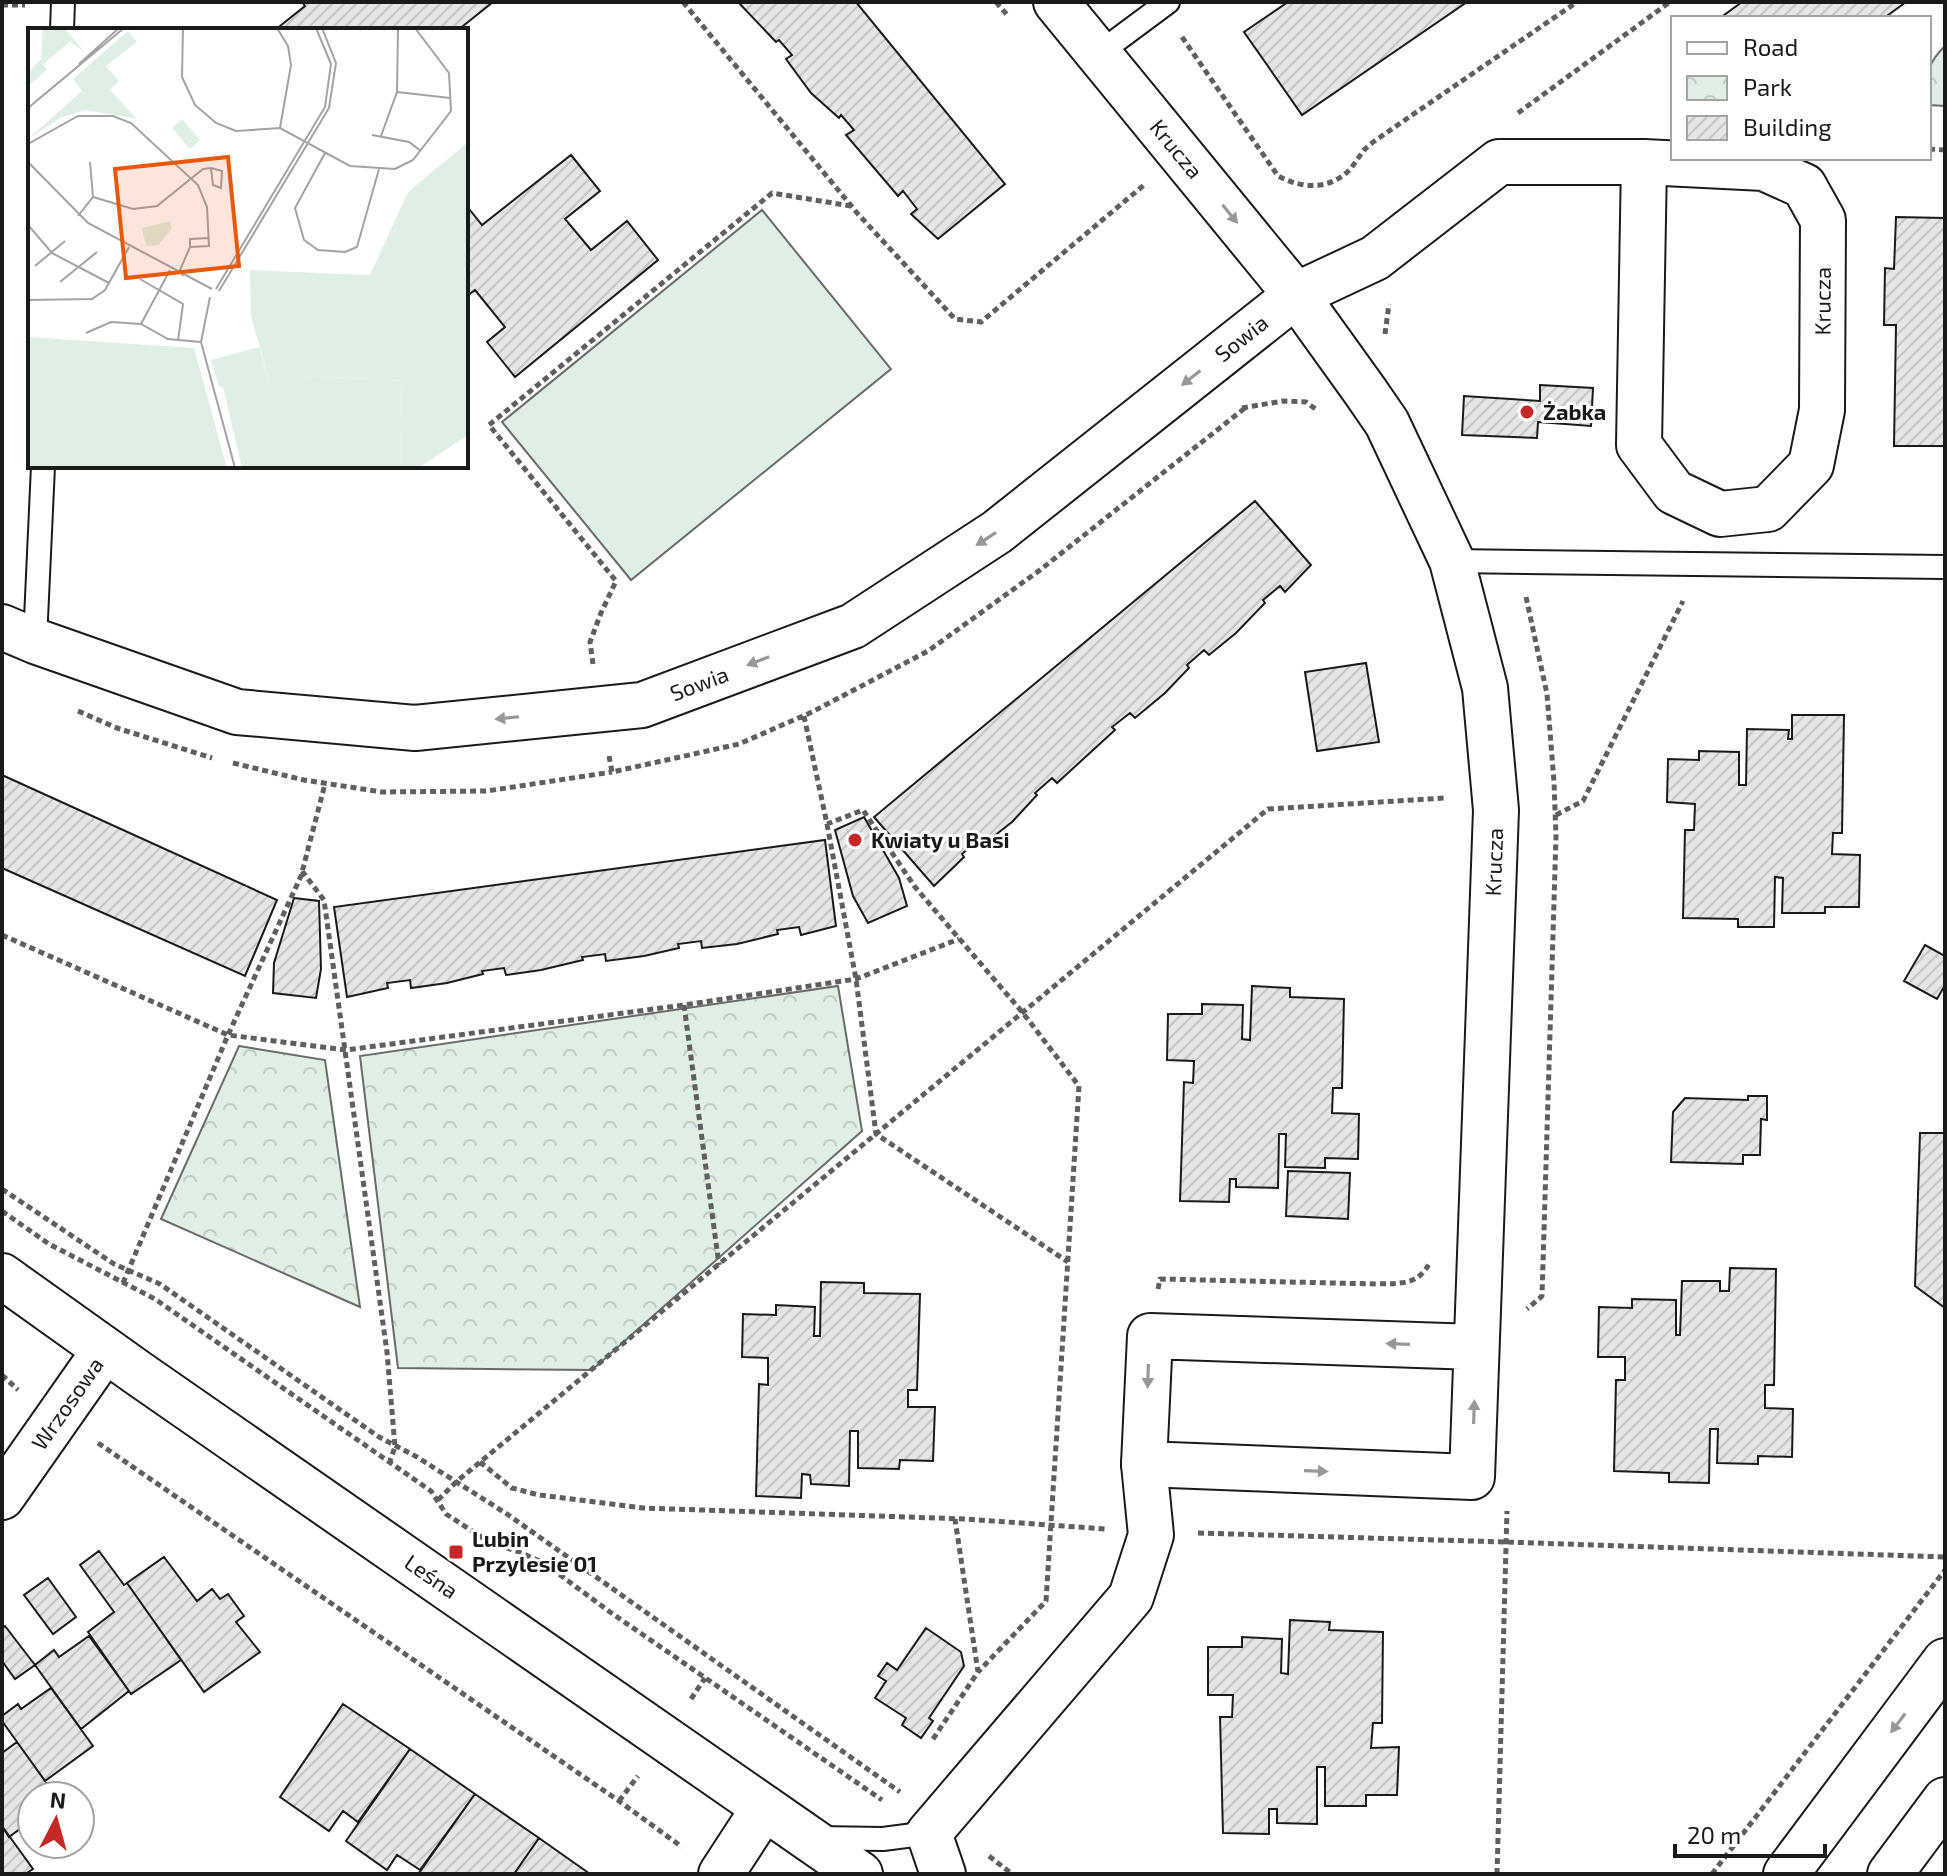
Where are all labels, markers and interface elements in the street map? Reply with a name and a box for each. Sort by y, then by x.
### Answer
legend [1671,16,1931,160]
inset map [28,28,468,468]
text: Road [1743,32,1798,61]
text: Park [1743,72,1792,101]
text: Building [1743,112,1832,141]
street label: Krucza [1145,114,1209,183]
one-way arrow [1221,204,1237,224]
street label: Krucza [1808,267,1835,336]
street label: Sowia [1209,309,1273,366]
one-way arrow [1181,369,1201,386]
place label: Żabka [1543,398,1606,424]
marker: Żabka [1518,403,1536,421]
one-way arrow [976,531,997,546]
one-way arrow [746,655,770,668]
street label: Sowia [666,660,732,705]
one-way arrow [494,712,519,725]
place label: Kwiaty u Basi [871,826,1010,853]
street label: Krucza [1479,827,1507,897]
marker: Kwiaty u Basi [846,831,864,849]
one-way arrow [1385,1338,1410,1351]
street label: Wrzosowa [25,1352,108,1454]
one-way arrow [1142,1364,1155,1389]
one-way arrow [1468,1399,1481,1424]
one-way arrow [1304,1464,1329,1477]
place label: Lubin Przylesie 01 [472,1525,597,1577]
marker: Lubin Przylesie 01 [447,1543,465,1561]
street label: Leśna [400,1548,464,1603]
one-way arrow [1891,1713,1907,1733]
north arrow [16,1780,96,1860]
text: N [49,1785,67,1813]
scale bar [1675,1808,1825,1858]
text: 20 m [1687,1820,1741,1849]

